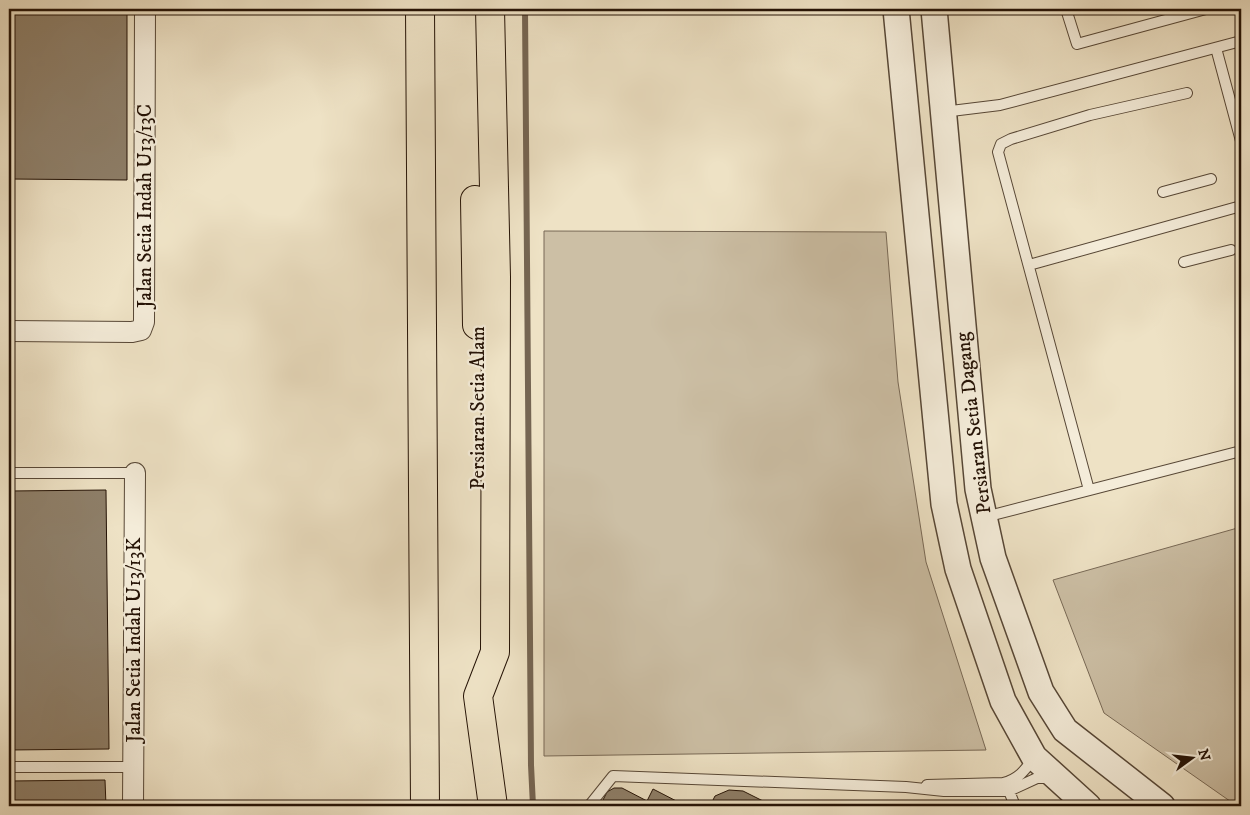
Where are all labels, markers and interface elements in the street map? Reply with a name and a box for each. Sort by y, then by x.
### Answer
street label: Jalan Setia Indah U13/13C [133,104,158,310]
street label: Persiaran Setia Alam [466,326,491,490]
street label: Persiaran Setia Dagang [950,330,998,515]
street label: Jalan Setia Indah U13/13K [122,538,147,744]
north arrow [1168,732,1218,782]
text: N [1193,747,1214,763]

